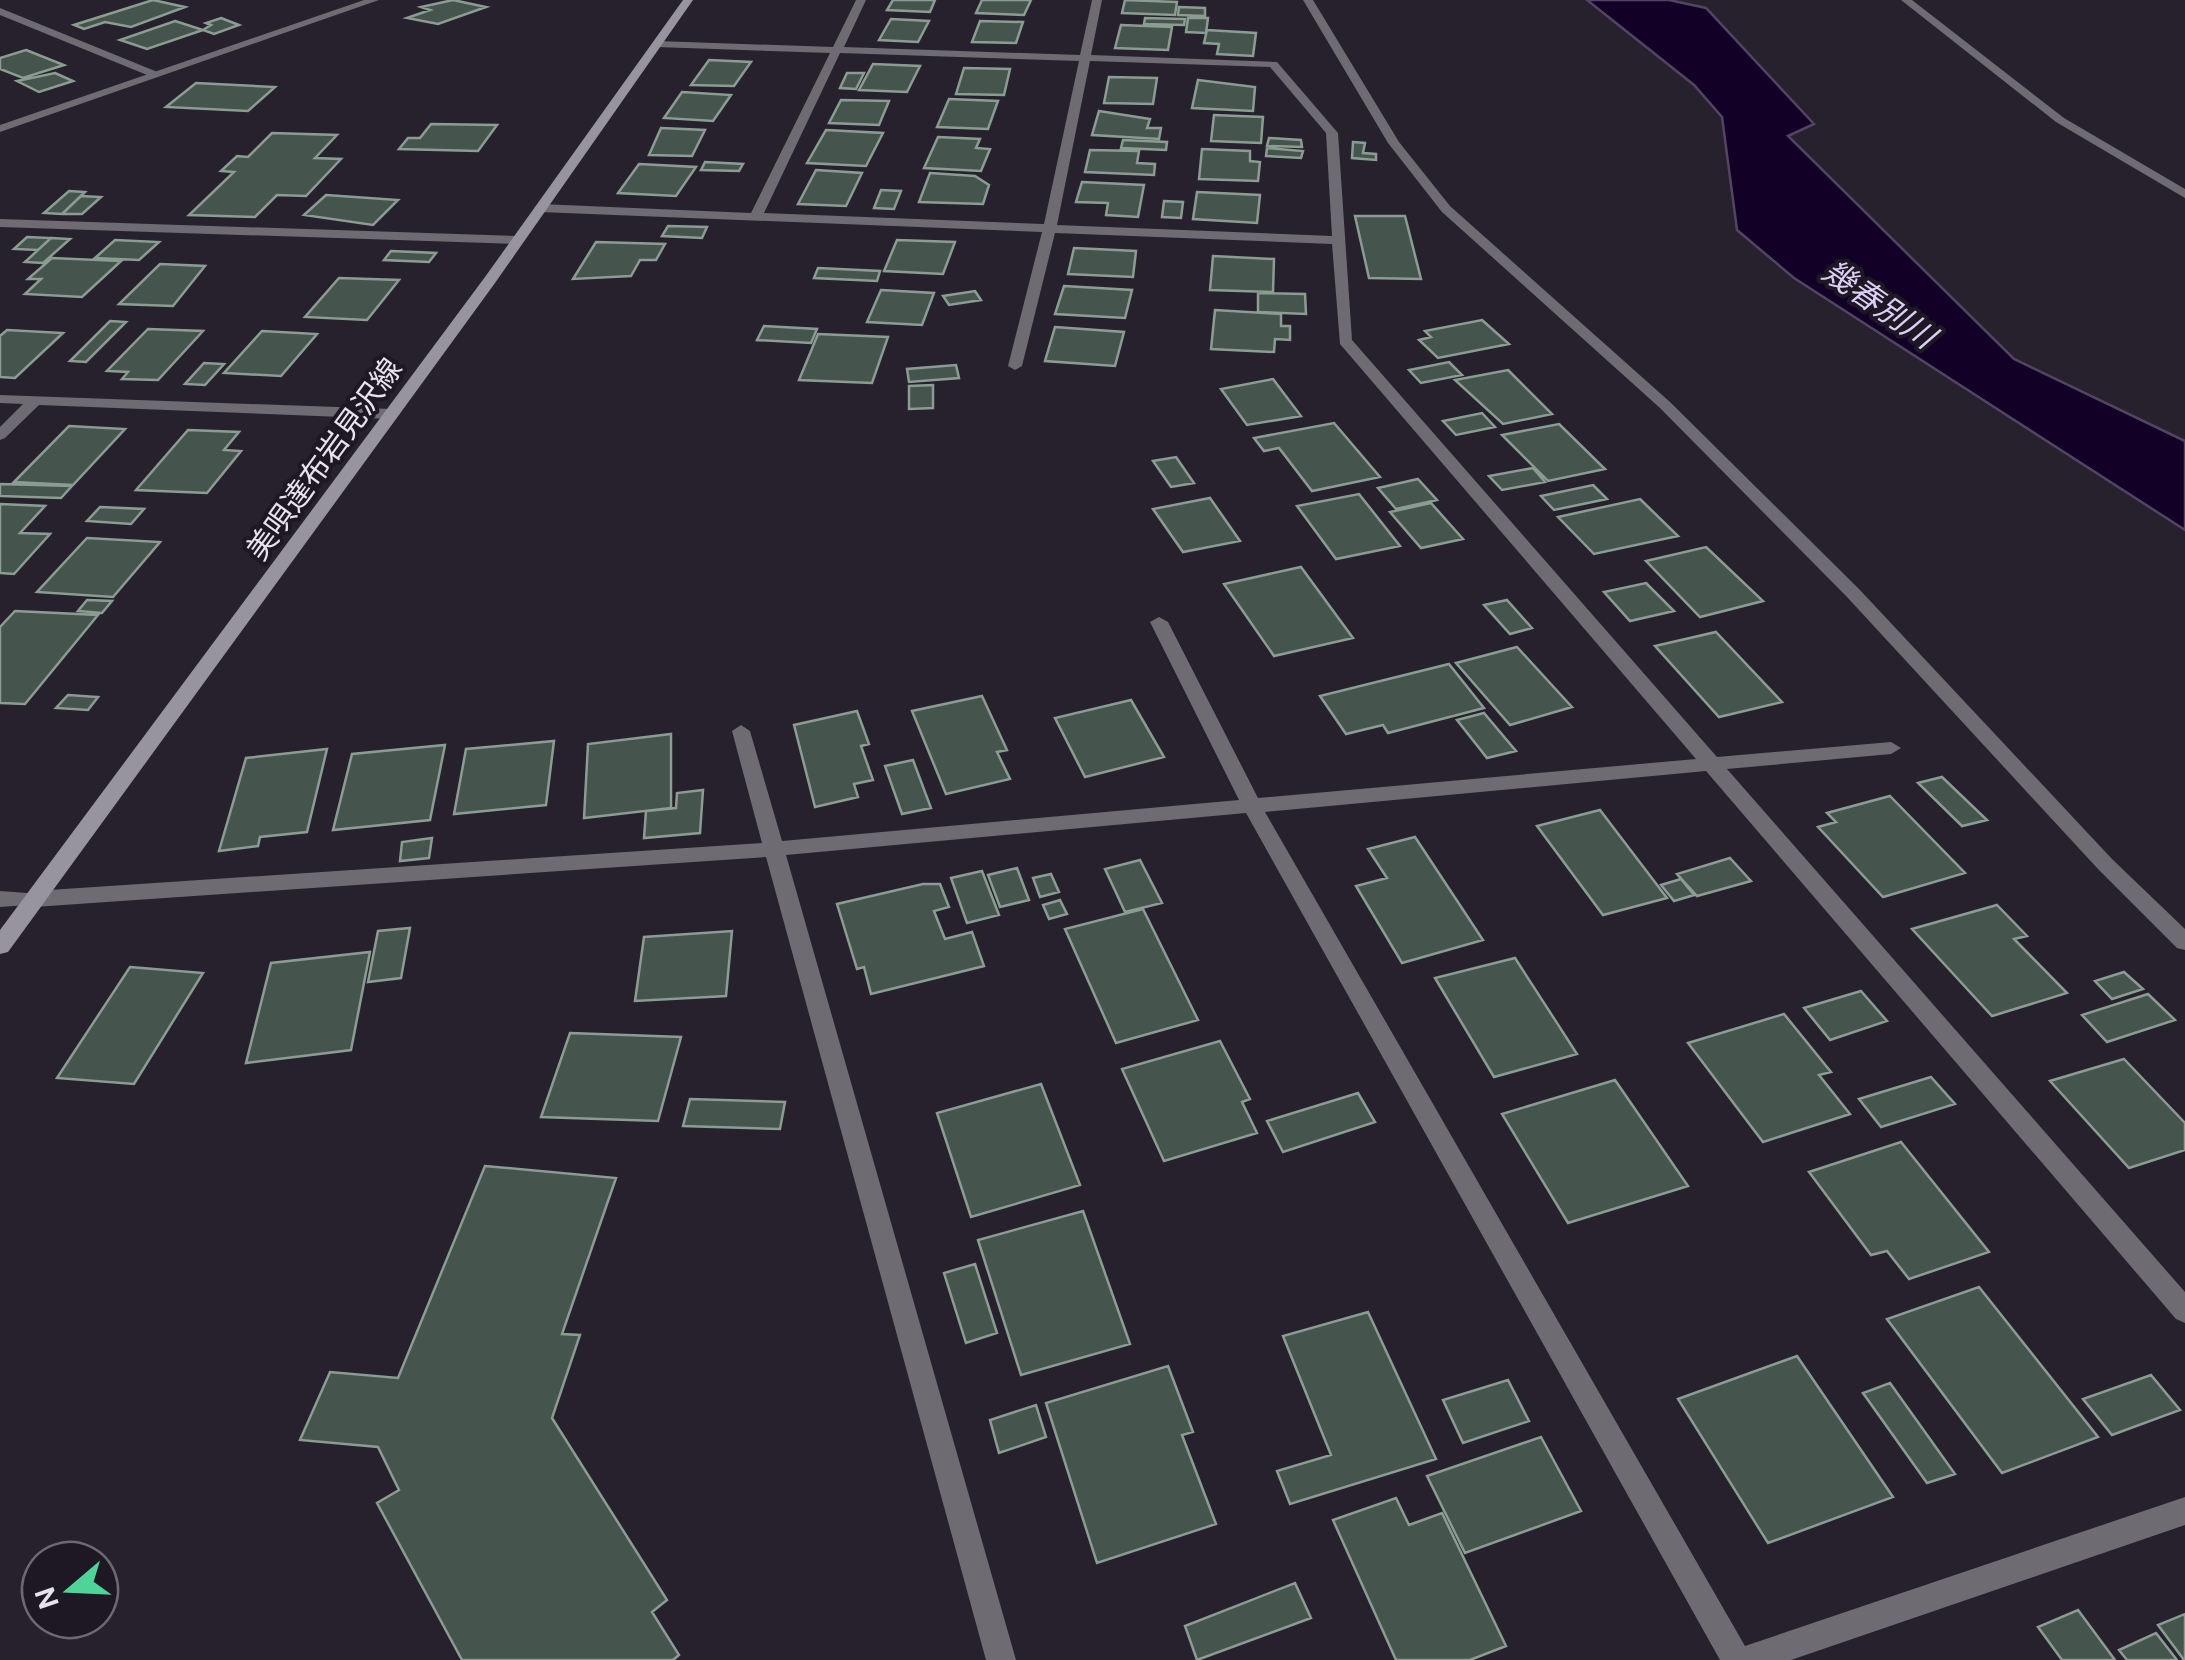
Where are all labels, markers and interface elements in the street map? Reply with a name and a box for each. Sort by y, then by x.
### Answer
water label: 幾春別川 [1815,250,1946,360]
street label: 美唄達布岩見沢線 [238,350,410,568]
north arrow [20,1540,120,1640]
text: N [26,1582,68,1614]

